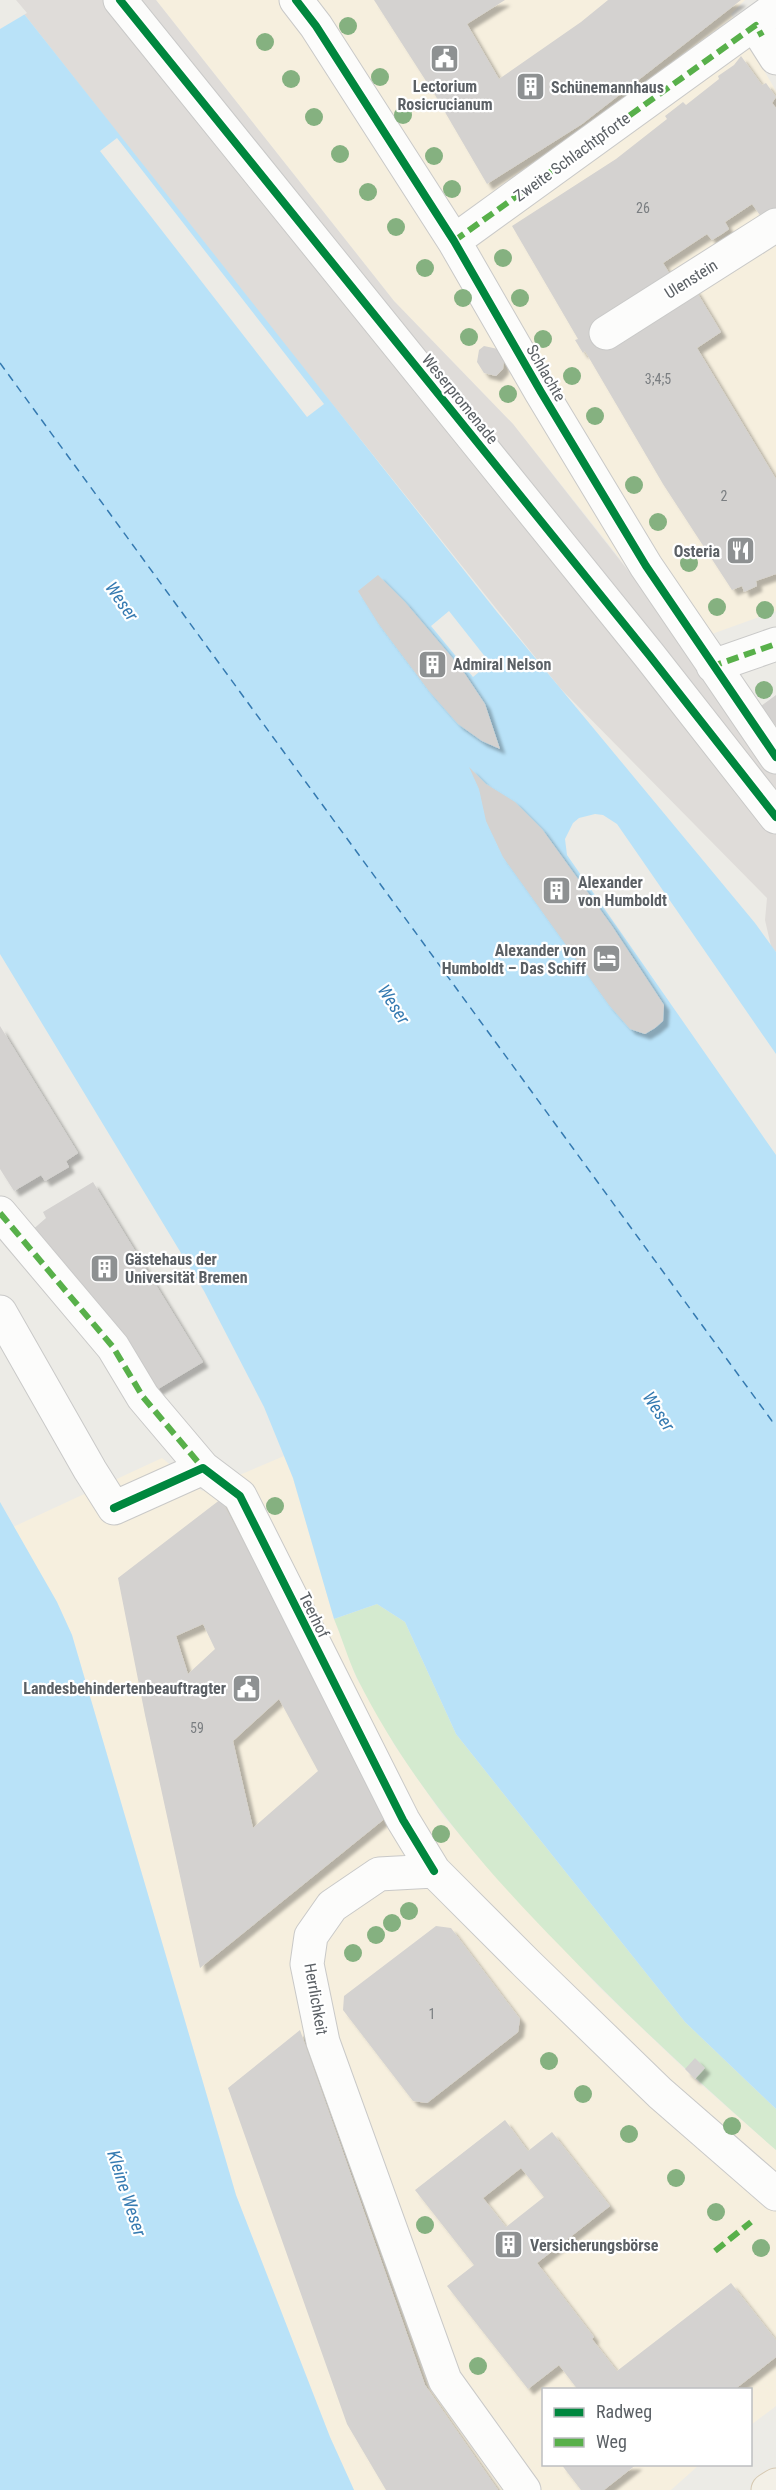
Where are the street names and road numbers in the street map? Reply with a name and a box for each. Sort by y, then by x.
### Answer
street label: Zweite Schlachtpforte [510,109,634,205]
street label: Ulenstein [661,255,721,303]
street label: Schlachte [522,341,570,405]
street label: Weserpromenade [418,350,502,448]
street label: Teerhof [295,1589,333,1641]
street label: Herrlichkeit [300,1962,332,2037]

